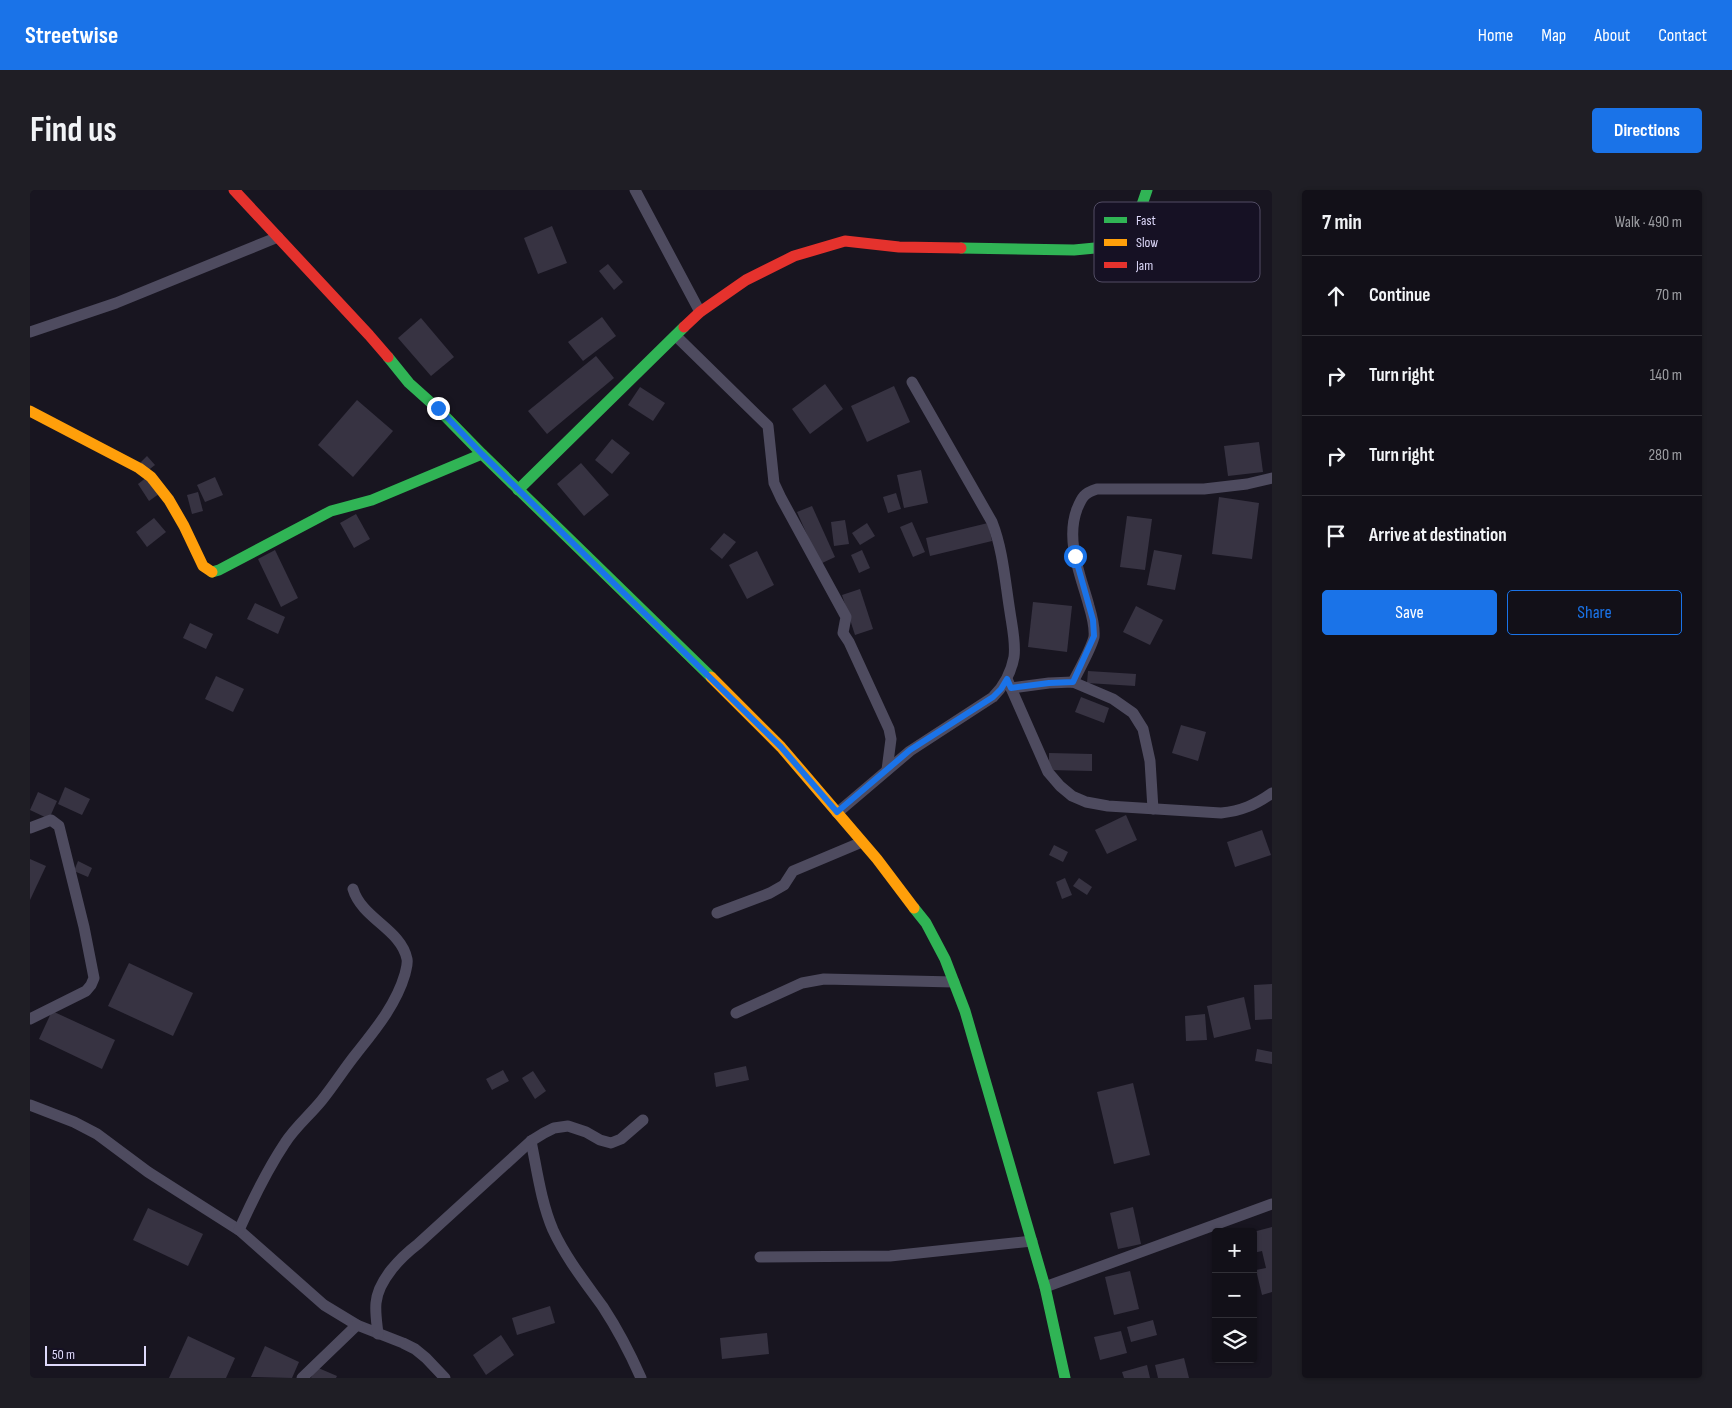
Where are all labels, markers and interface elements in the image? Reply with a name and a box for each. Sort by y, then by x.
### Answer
text: Streetwise [25,21,118,50]
text: Home [1478,25,1513,46]
text: Map [1541,25,1566,46]
text: About [1594,25,1630,46]
text: Contact [1658,25,1707,46]
button: Directions [1592,108,1702,153]
text: Find us [30,109,117,152]
legend [1094,202,1260,282]
text: 7 min [1322,210,1362,235]
text: Fast [1136,212,1156,229]
text: Walk · 490 m [1615,213,1682,232]
text: Slow [1136,234,1158,251]
text: Jam [1135,257,1153,274]
icon: ahead [1322,282,1350,310]
text: Continue [1369,284,1430,307]
text: 70 m [1656,286,1682,305]
icon: right [1322,362,1350,390]
text: Turn right [1369,364,1434,387]
text: 140 m [1650,366,1682,385]
route end [427,397,450,420]
icon: right [1322,442,1350,470]
text: Turn right [1369,444,1434,467]
text: 280 m [1648,446,1682,465]
icon: arrive [1322,522,1350,550]
text: Arrive at destination [1369,524,1507,547]
route start [1064,545,1087,568]
button: Save [1322,590,1497,635]
button: Share [1507,590,1682,635]
map controls [1212,1228,1257,1363]
button: + [1212,1228,1257,1273]
button: − [1212,1273,1257,1318]
button: layers [1212,1318,1257,1363]
scale bar [45,1343,146,1366]
text: 50 m [52,1346,75,1363]

